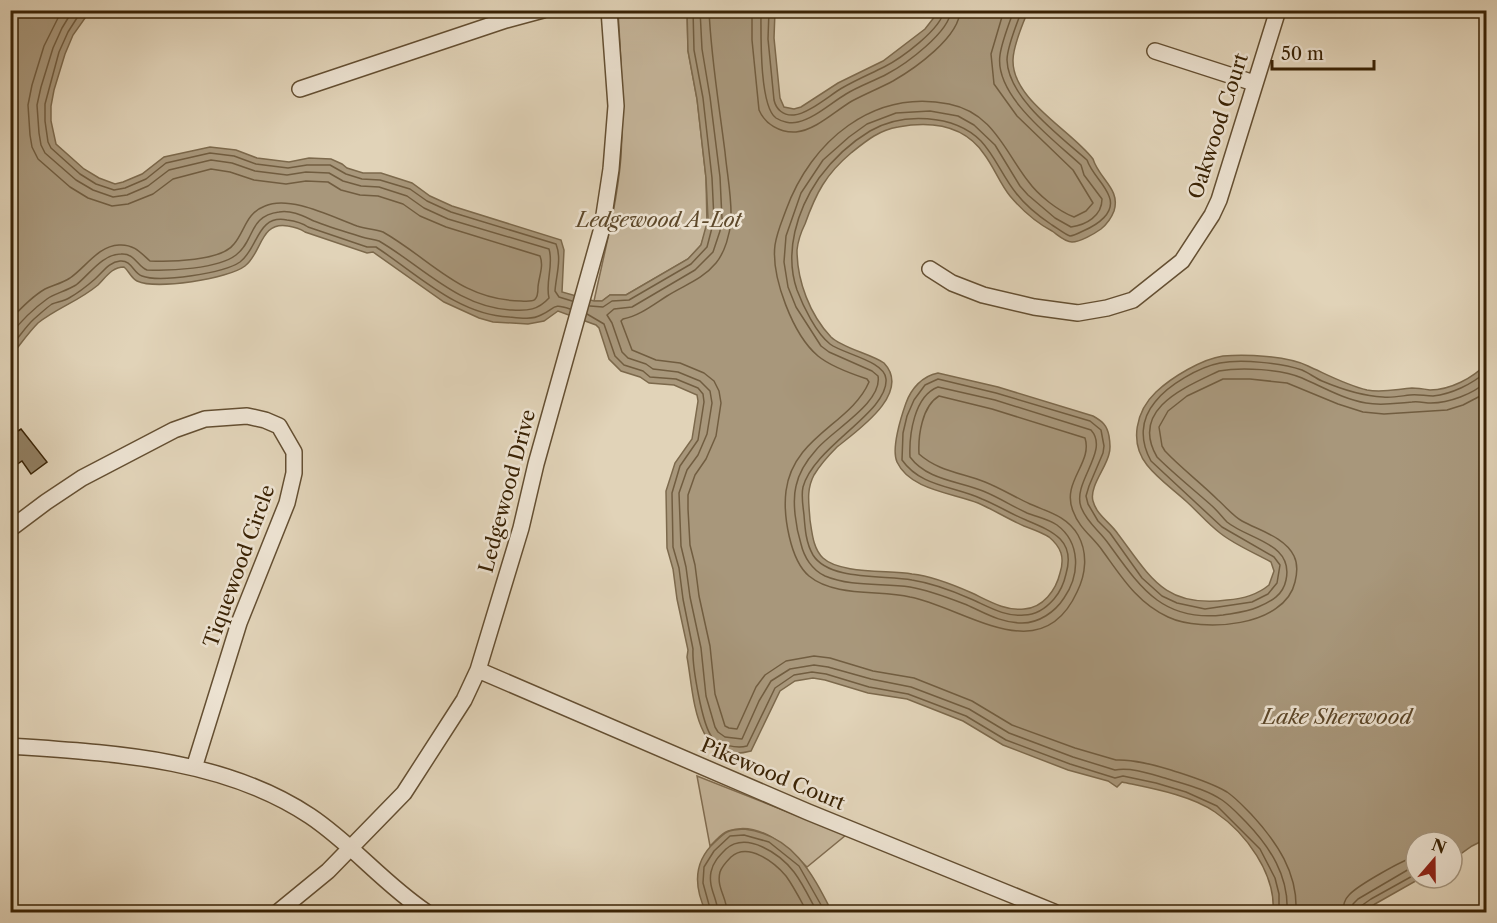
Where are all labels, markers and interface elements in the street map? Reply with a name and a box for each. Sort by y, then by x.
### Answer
scale bar [1272,33,1374,71]
text: 50 m [1281,43,1324,65]
street label: Oakwood Court [1183,50,1253,202]
park label: Ledgewood A-Lot [574,208,743,232]
street label: Ledgewood Drive [474,407,540,575]
street label: Tiquewood Circle [198,481,280,651]
water label: Lake Sherwood [1260,704,1414,729]
street label: Pikewood Court [697,733,849,815]
north arrow [1404,830,1464,890]
text: N [1429,834,1449,858]

